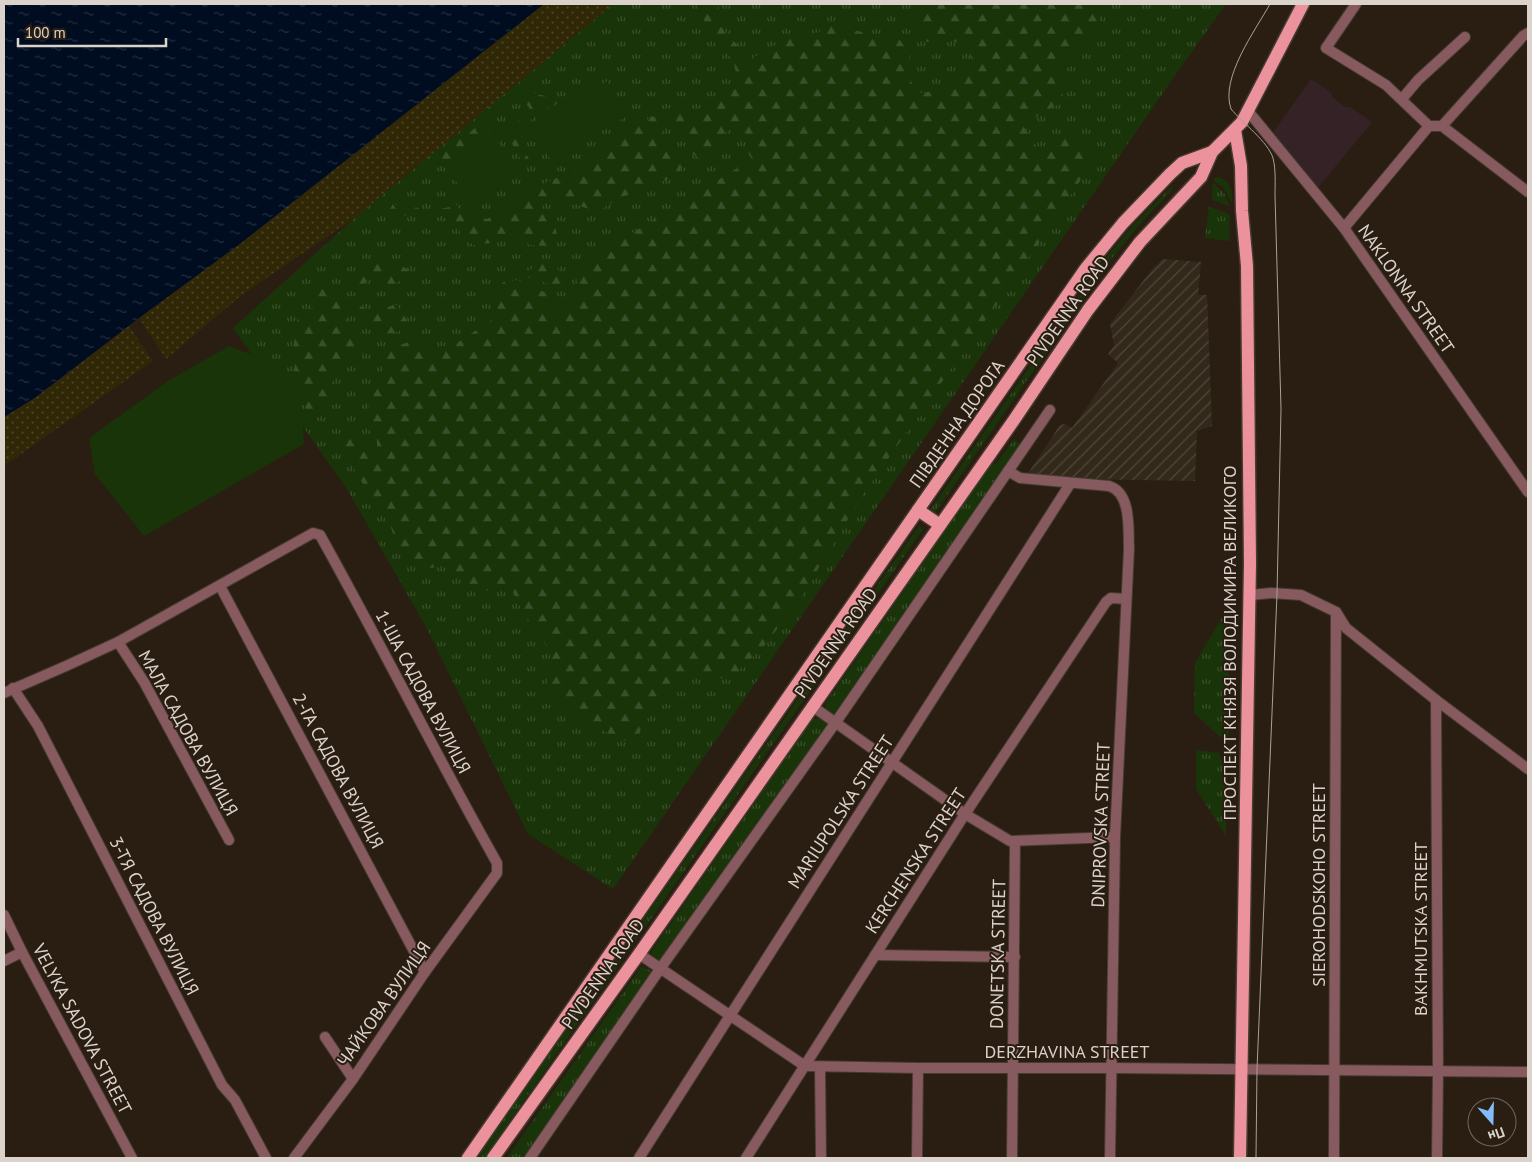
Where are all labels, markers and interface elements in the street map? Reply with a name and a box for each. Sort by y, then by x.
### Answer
scale bar [18,15,165,47]
text: 100 m [25,23,66,42]
street label: NAKLONNA STREET [1353,220,1460,358]
street label: PIVDENNA ROAD [1021,251,1114,370]
street label: ПІВДЕННА ДОРОГА [904,355,1010,492]
street label: ПРОСПЕКТ КНЯЗЯ ВОЛОДИМИРА ВЕЛИКОГО [1218,465,1241,821]
street label: PIVDENNA ROAD [789,583,882,702]
street label: 1-ША САДОВА ВУЛИЦЯ [371,606,476,777]
street label: МАЛА САДОВА ВУЛИЦЯ [133,646,244,820]
street label: 2-ГА САДОВА ВУЛИЦЯ [288,689,389,852]
street label: MARIUPOLSKA STREET [782,731,899,893]
street label: DNIPROVSKA STREET [1086,742,1115,908]
street label: SIEROHODSKOHO STREET [1307,783,1330,987]
street label: KERCHENSKA STREET [860,784,971,938]
street label: 3-ТЯ САДОВА ВУЛИЦЯ [104,833,204,999]
street label: BAKHMUTSKA STREET [1409,842,1432,1016]
street label: DONETSKA STREET [985,879,1010,1029]
street label: PIVDENNA ROAD [556,914,649,1033]
street label: ЧАЙКОВА ВУЛИЦЯ [332,937,435,1071]
street label: VELYKA SADOVA STREET [27,939,137,1118]
street label: DERZHAVINA STREET [984,1040,1150,1063]
north arrow [1467,1097,1517,1147]
text: Пн [1486,1123,1507,1145]

